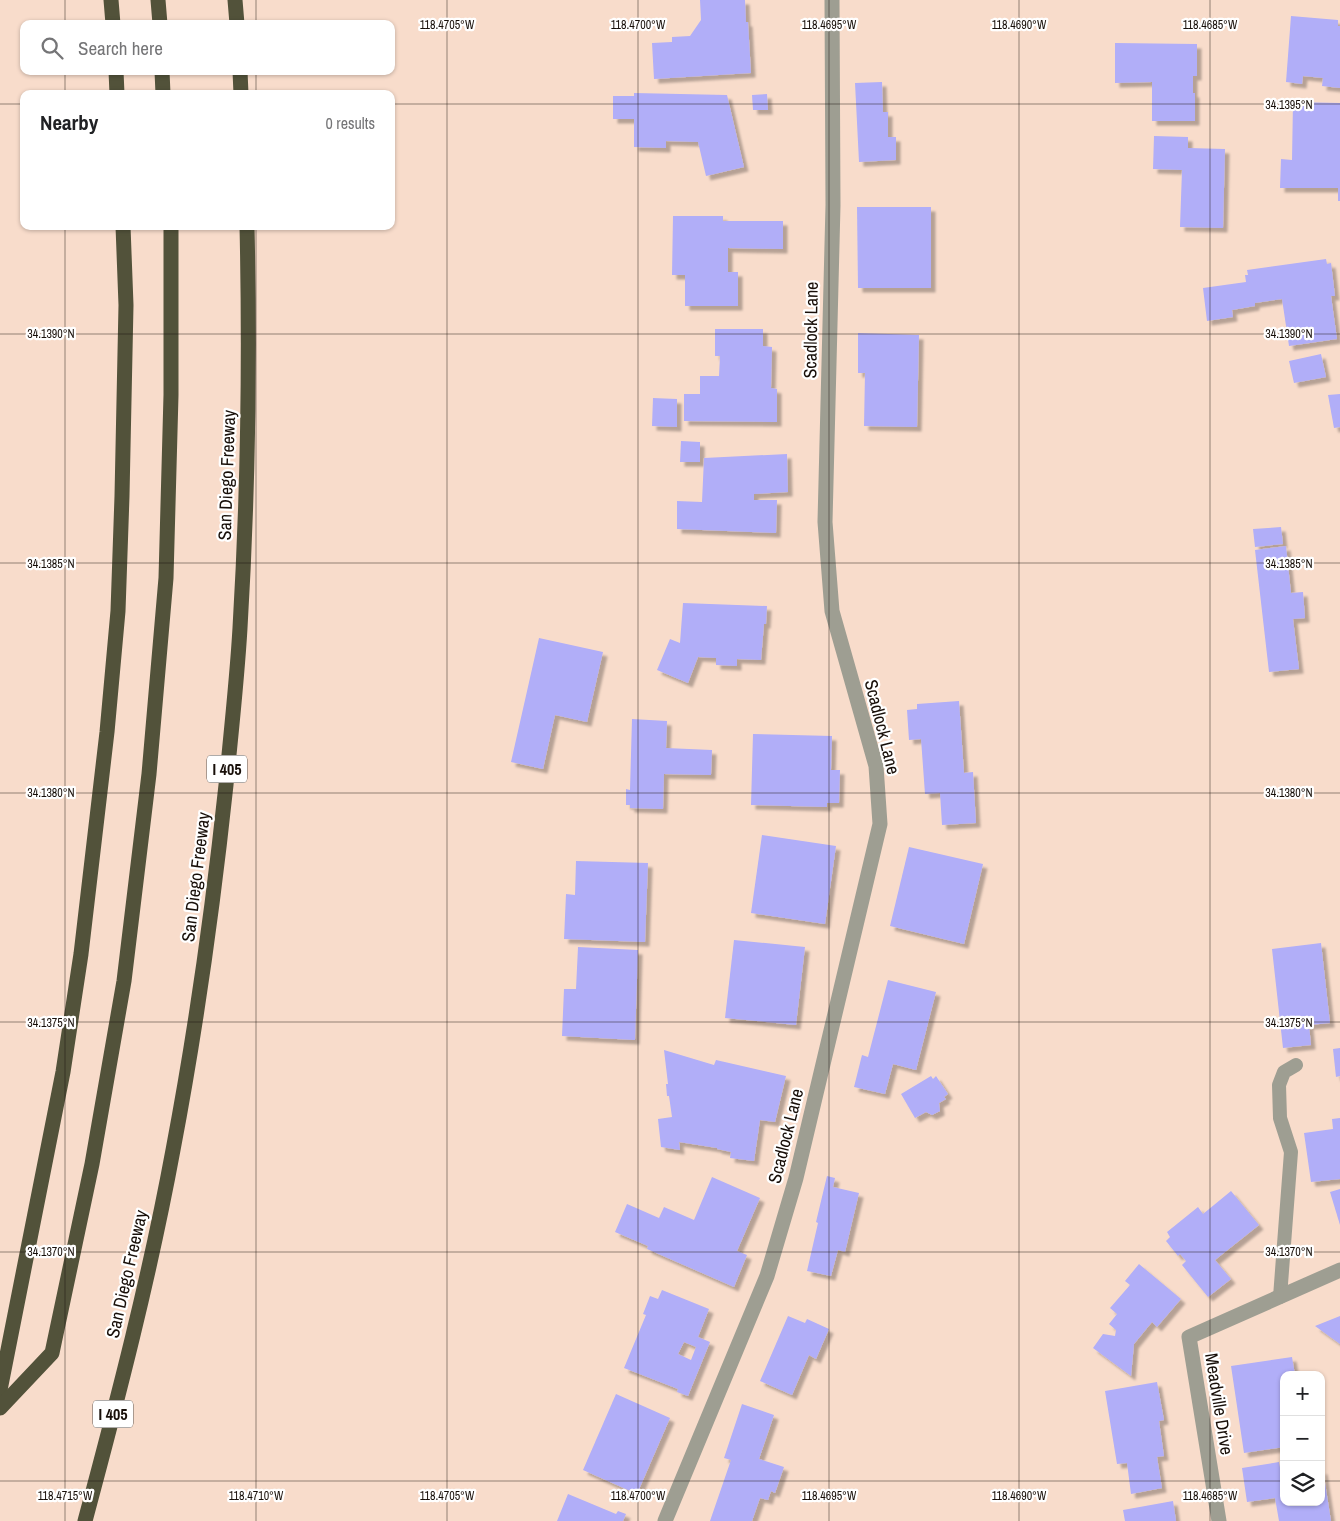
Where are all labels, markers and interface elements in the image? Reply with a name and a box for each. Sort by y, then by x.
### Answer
text: 118.4705°W [420,17,475,33]
text: 118.4700°W [611,17,666,33]
text: 118.4695°W [802,17,857,33]
text: 118.4690°W [992,17,1047,33]
text: 118.4685°W [1183,17,1238,33]
search box [20,20,395,75]
icon: search [38,34,66,62]
text: Search here [78,35,163,61]
text: 34.1395°N [1265,97,1313,113]
text: Nearby [40,108,98,137]
text: 0 results [325,112,375,134]
street label: Scadlock Lane [797,281,824,379]
text: 34.1390°N [27,326,75,342]
text: 34.1390°N [1265,326,1313,342]
street label: San Diego Freeway [212,409,241,541]
text: 34.1385°N [27,556,75,572]
text: 34.1385°N [1265,556,1313,572]
street label: Scadlock Lane [859,677,906,777]
road number: I 405 [207,756,247,782]
text: 34.1380°N [27,785,75,801]
text: 34.1380°N [1265,785,1313,801]
street label: San Diego Freeway [175,810,216,943]
text: 34.1375°N [27,1015,75,1031]
text: 34.1375°N [1265,1015,1313,1031]
street label: Scadlock Lane [762,1086,809,1186]
street label: San Diego Freeway [100,1207,154,1340]
text: 34.1370°N [27,1244,75,1260]
text: 34.1370°N [1265,1244,1313,1260]
street label: Meadville Drive [1199,1351,1240,1457]
map controls [1280,1371,1325,1506]
button: + [1280,1371,1325,1416]
road number: I 405 [93,1400,133,1428]
button: − [1280,1416,1325,1461]
button: layers [1280,1461,1325,1506]
text: 118.4715°W [38,1488,93,1504]
text: 118.4710°W [229,1488,284,1504]
text: 118.4705°W [420,1488,475,1504]
text: 118.4700°W [611,1488,666,1504]
text: 118.4695°W [802,1488,857,1504]
text: 118.4690°W [992,1488,1047,1504]
text: 118.4685°W [1183,1488,1238,1504]

